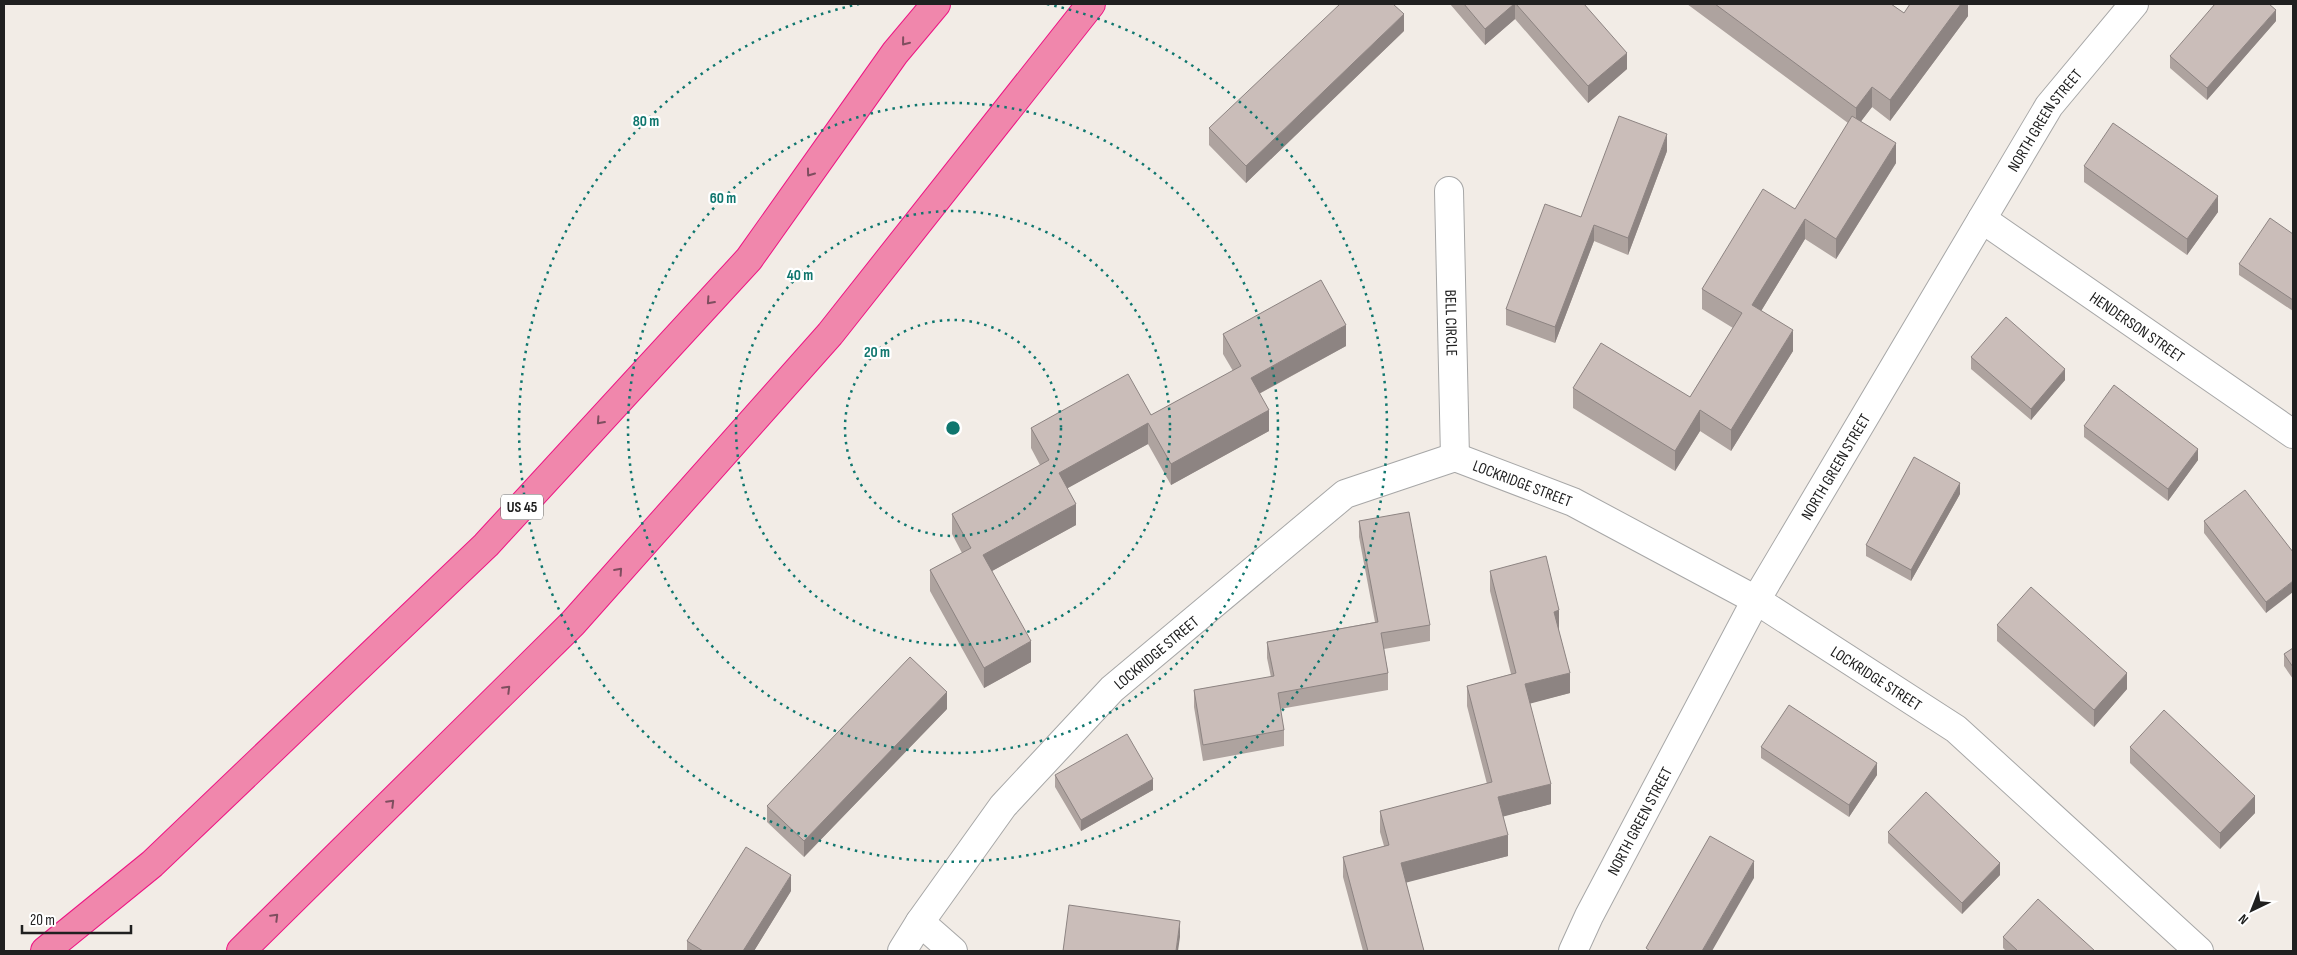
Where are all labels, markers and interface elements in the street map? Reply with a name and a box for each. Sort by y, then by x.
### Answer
one-way arrow [901,36,910,45]
street label: NORTH GREEN STREET [2004,65,2087,176]
text: 80 m [633,112,659,131]
one-way arrow [807,167,816,177]
text: 60 m [710,189,736,208]
text: 40 m [787,266,813,285]
street label: HENDERSON STREET [2086,288,2188,367]
street label: BELL CIRCLE [1440,289,1461,357]
one-way arrow [707,296,716,305]
text: 20 m [864,343,890,362]
street label: NORTH GREEN STREET [1798,410,1875,524]
one-way arrow [597,415,606,424]
centre of rings [944,419,962,437]
street label: LOCKRIDGE STREET [1470,457,1575,512]
road number: US 45 [501,494,543,520]
one-way arrow [613,568,622,577]
street label: LOCKRIDGE STREET [1111,612,1203,694]
street label: LOCKRIDGE STREET [1827,643,1925,716]
one-way arrow [501,685,510,694]
street label: NORTH GREEN STREET [1604,764,1677,879]
one-way arrow [385,800,394,809]
north arrow [2227,885,2277,935]
scale bar [22,902,131,934]
text: N [2235,910,2252,928]
text: 20 m [30,911,55,930]
one-way arrow [270,914,279,923]

